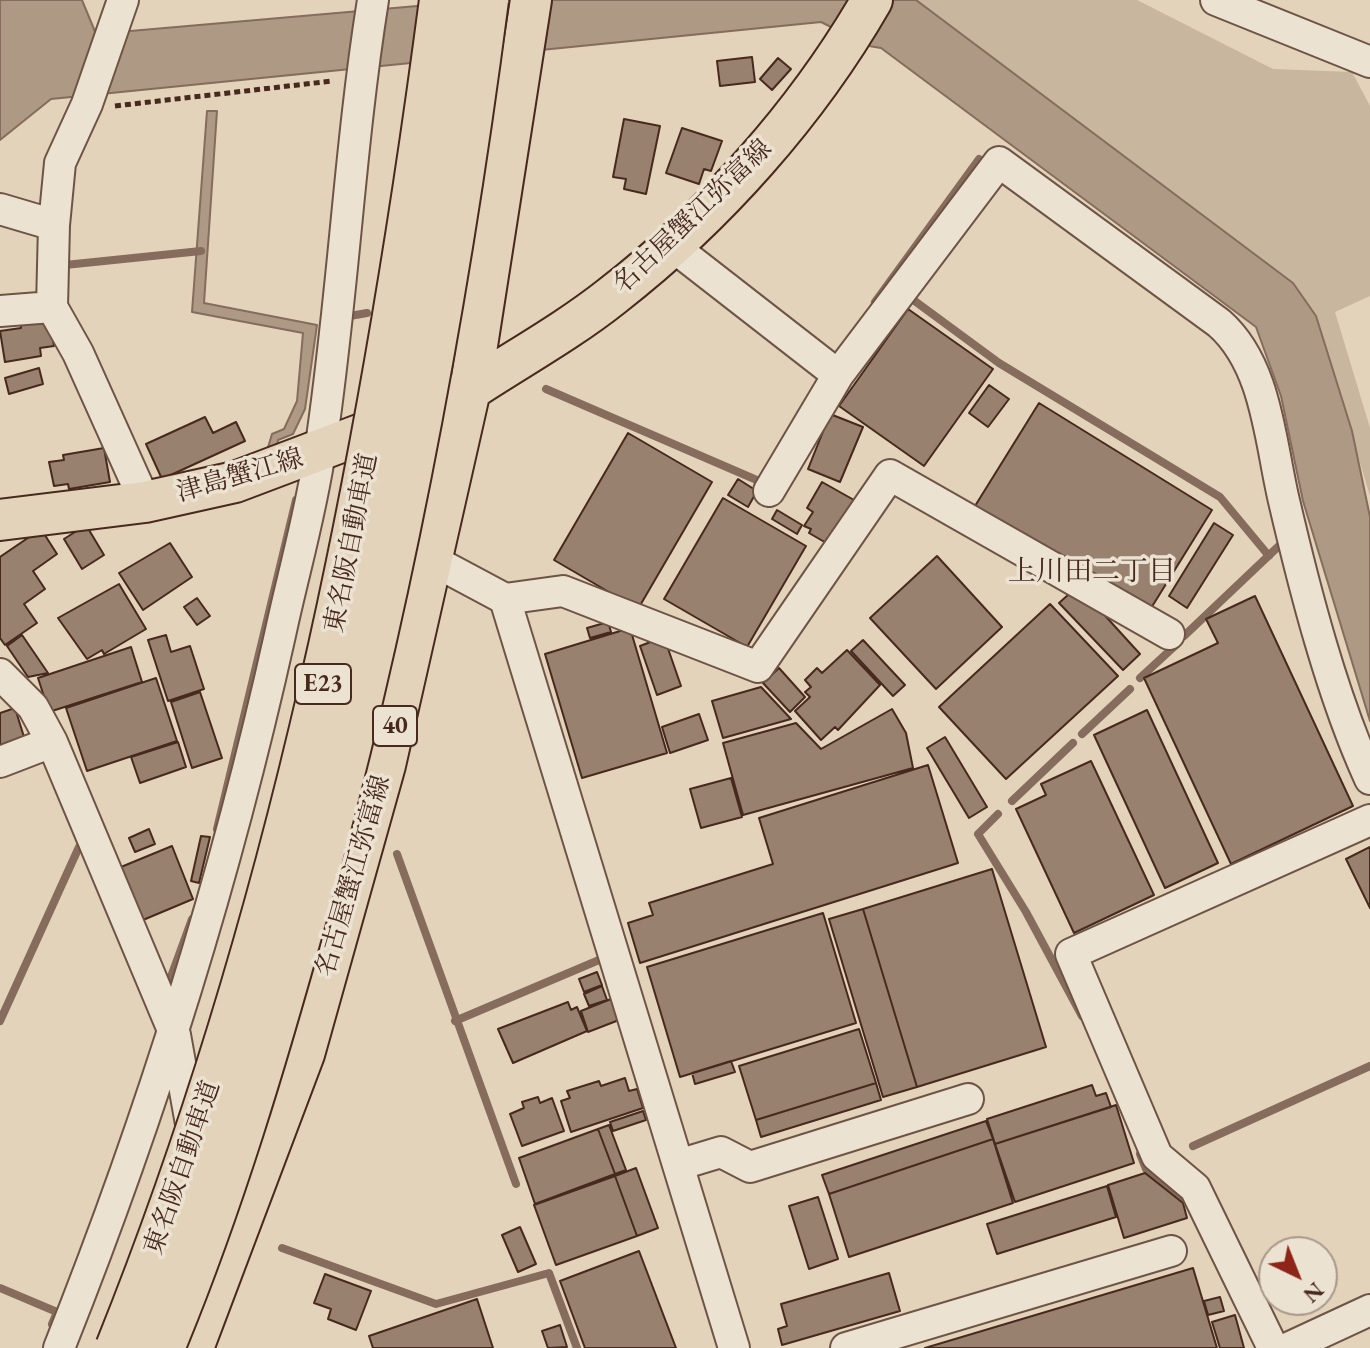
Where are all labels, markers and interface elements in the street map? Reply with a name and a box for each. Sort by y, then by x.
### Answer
street label: 名古屋蟹江弥富線 [607,134,779,300]
street label: 津島蟹江線 [173,443,307,509]
street label: 東名阪自動車道 [319,451,385,635]
district label: 上川田二丁目 [1008,555,1176,589]
road number: E23 [295,664,351,704]
road number: 40 [373,706,417,746]
street label: 名古屋蟹江弥富線 [310,772,398,980]
street label: 東名阪自動車道 [139,1077,227,1259]
north arrow [1258,1236,1338,1316]
text: N [1297,1276,1330,1309]

